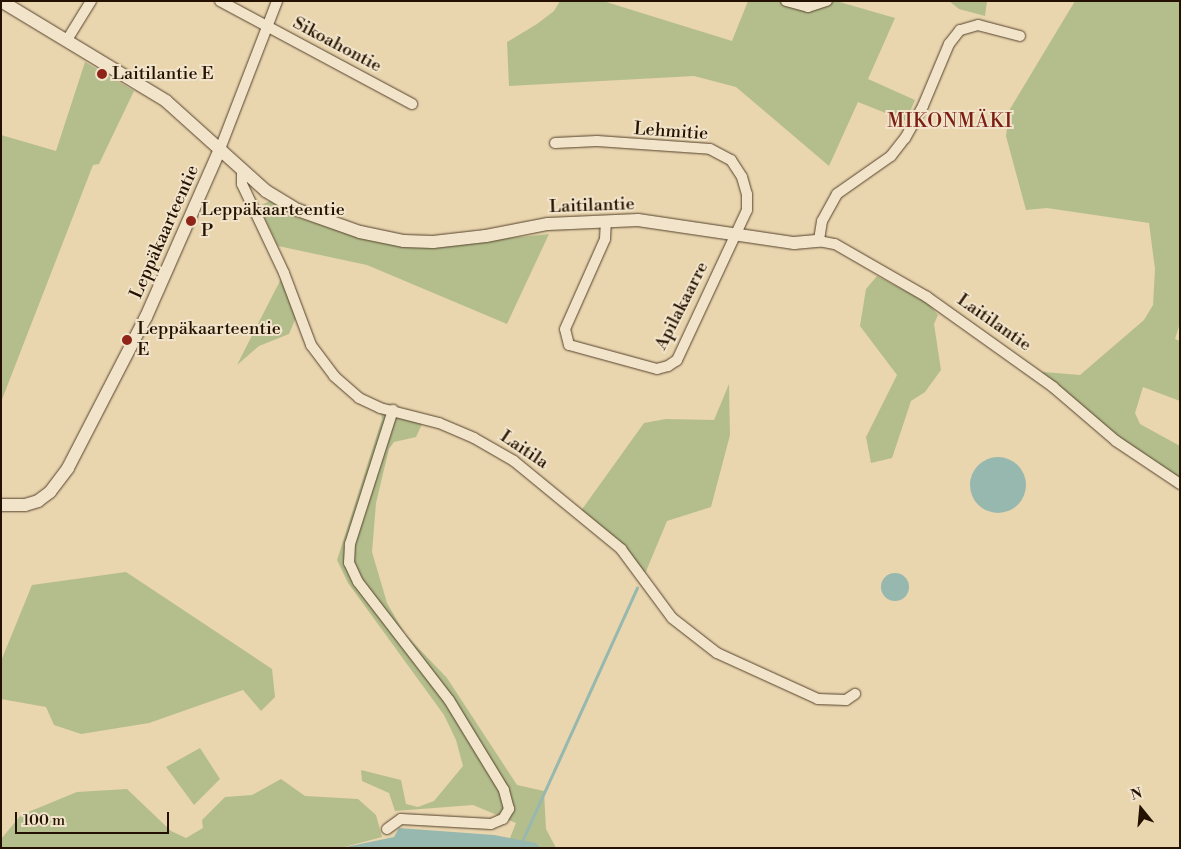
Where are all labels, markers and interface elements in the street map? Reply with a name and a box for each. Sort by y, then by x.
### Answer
street label: Sikoahontie [289,13,385,77]
place label: Laitilantie E [112,63,214,85]
marker: Laitilantie E [96,68,108,80]
district label: MIKONMÄKI [886,111,1014,133]
street label: Lehmitie [633,119,709,145]
street label: Leppäkaarteentie [126,162,204,302]
street label: Laitilantie [549,194,635,218]
place label: Leppäkaarteentie P [201,200,345,242]
marker: Leppäkaarteentie P [185,215,197,227]
street label: Apilakaarre [651,258,713,354]
street label: Laitilantie [953,290,1035,356]
place label: Leppäkaarteentie E [137,319,281,362]
marker: Leppäkaarteentie E [121,334,133,346]
street label: Laitila [496,426,552,474]
north arrow [1116,784,1166,834]
text: N [1129,784,1145,805]
scale bar [18,802,171,834]
text: 100 m [23,811,65,830]

